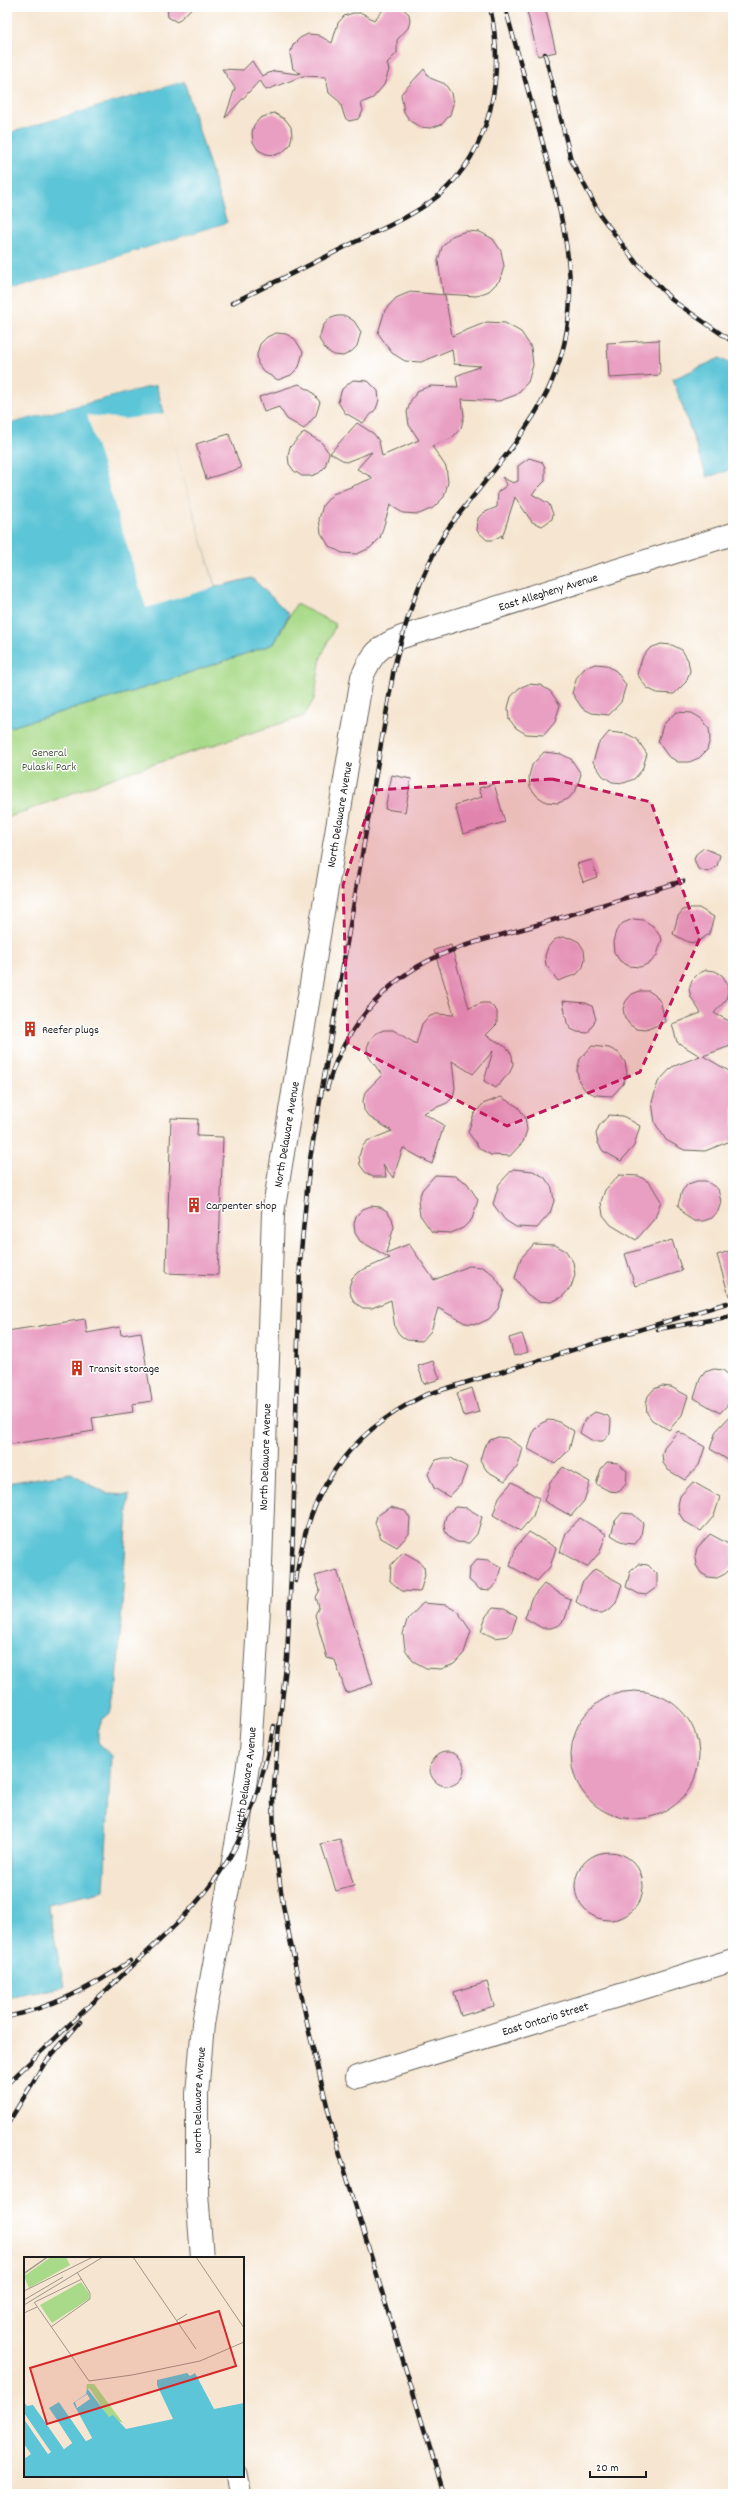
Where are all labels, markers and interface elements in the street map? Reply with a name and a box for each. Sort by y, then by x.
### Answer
street label: East Allegheny Avenue [497,570,600,616]
park label: General Pulaski Park [22,745,76,776]
street label: North Delaware Avenue [323,761,358,869]
building icon: Reefer plugs [21,1020,39,1038]
place label: Reefer plugs [42,1022,99,1039]
street label: North Delaware Avenue [270,1080,305,1189]
building icon: Carpenter shop [185,1196,203,1214]
place label: Carpenter shop [206,1198,277,1215]
building icon: Transit storage [68,1359,86,1377]
place label: Transit storage [89,1361,159,1378]
street label: North Delaware Avenue [256,1403,276,1511]
street label: North Delaware Avenue [231,1727,262,1835]
street label: East Ontario Street [500,1998,591,2041]
street label: North Delaware Avenue [190,2046,211,2154]
inset map [24,2257,244,2477]
scale bar [590,2453,646,2479]
text: 20 m [596,2460,619,2477]

